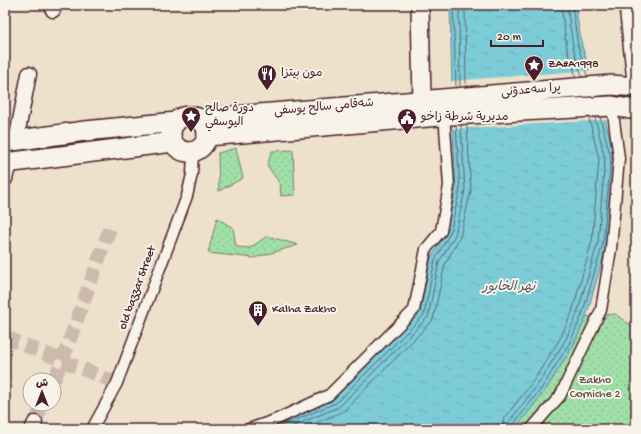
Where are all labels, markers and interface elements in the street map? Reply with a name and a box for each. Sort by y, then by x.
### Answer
scale bar [491,22,543,48]
text: 20 m [497,31,522,45]
place icon: ZA#A1998 [523,54,545,82]
place label: ZA#A1998 [548,58,599,72]
restaurant icon: مون بيتزا [256,63,278,91]
place label: مون بيتزا [281,67,323,81]
street label: پرا سەعدۆنی [501,81,561,101]
street label: شەقامی سالح یوسفی [274,97,374,119]
place label: دورة صالح اليوسفي [205,102,254,132]
place icon: دورة صالح اليوسفي [180,105,202,133]
public building icon: مديرية شرطة زاخو [396,107,418,135]
place label: مديرية شرطة زاخو [420,110,508,125]
street label: old bazzar Street [116,243,160,332]
water label: نهر الخابور [481,279,537,295]
building icon: Kalha Zakho [247,299,269,327]
place label: Kalha Zakho [272,303,336,317]
north arrow [22,372,62,412]
park label: Zakho Corniche 2 [570,374,620,402]
text: ش [36,378,48,390]

